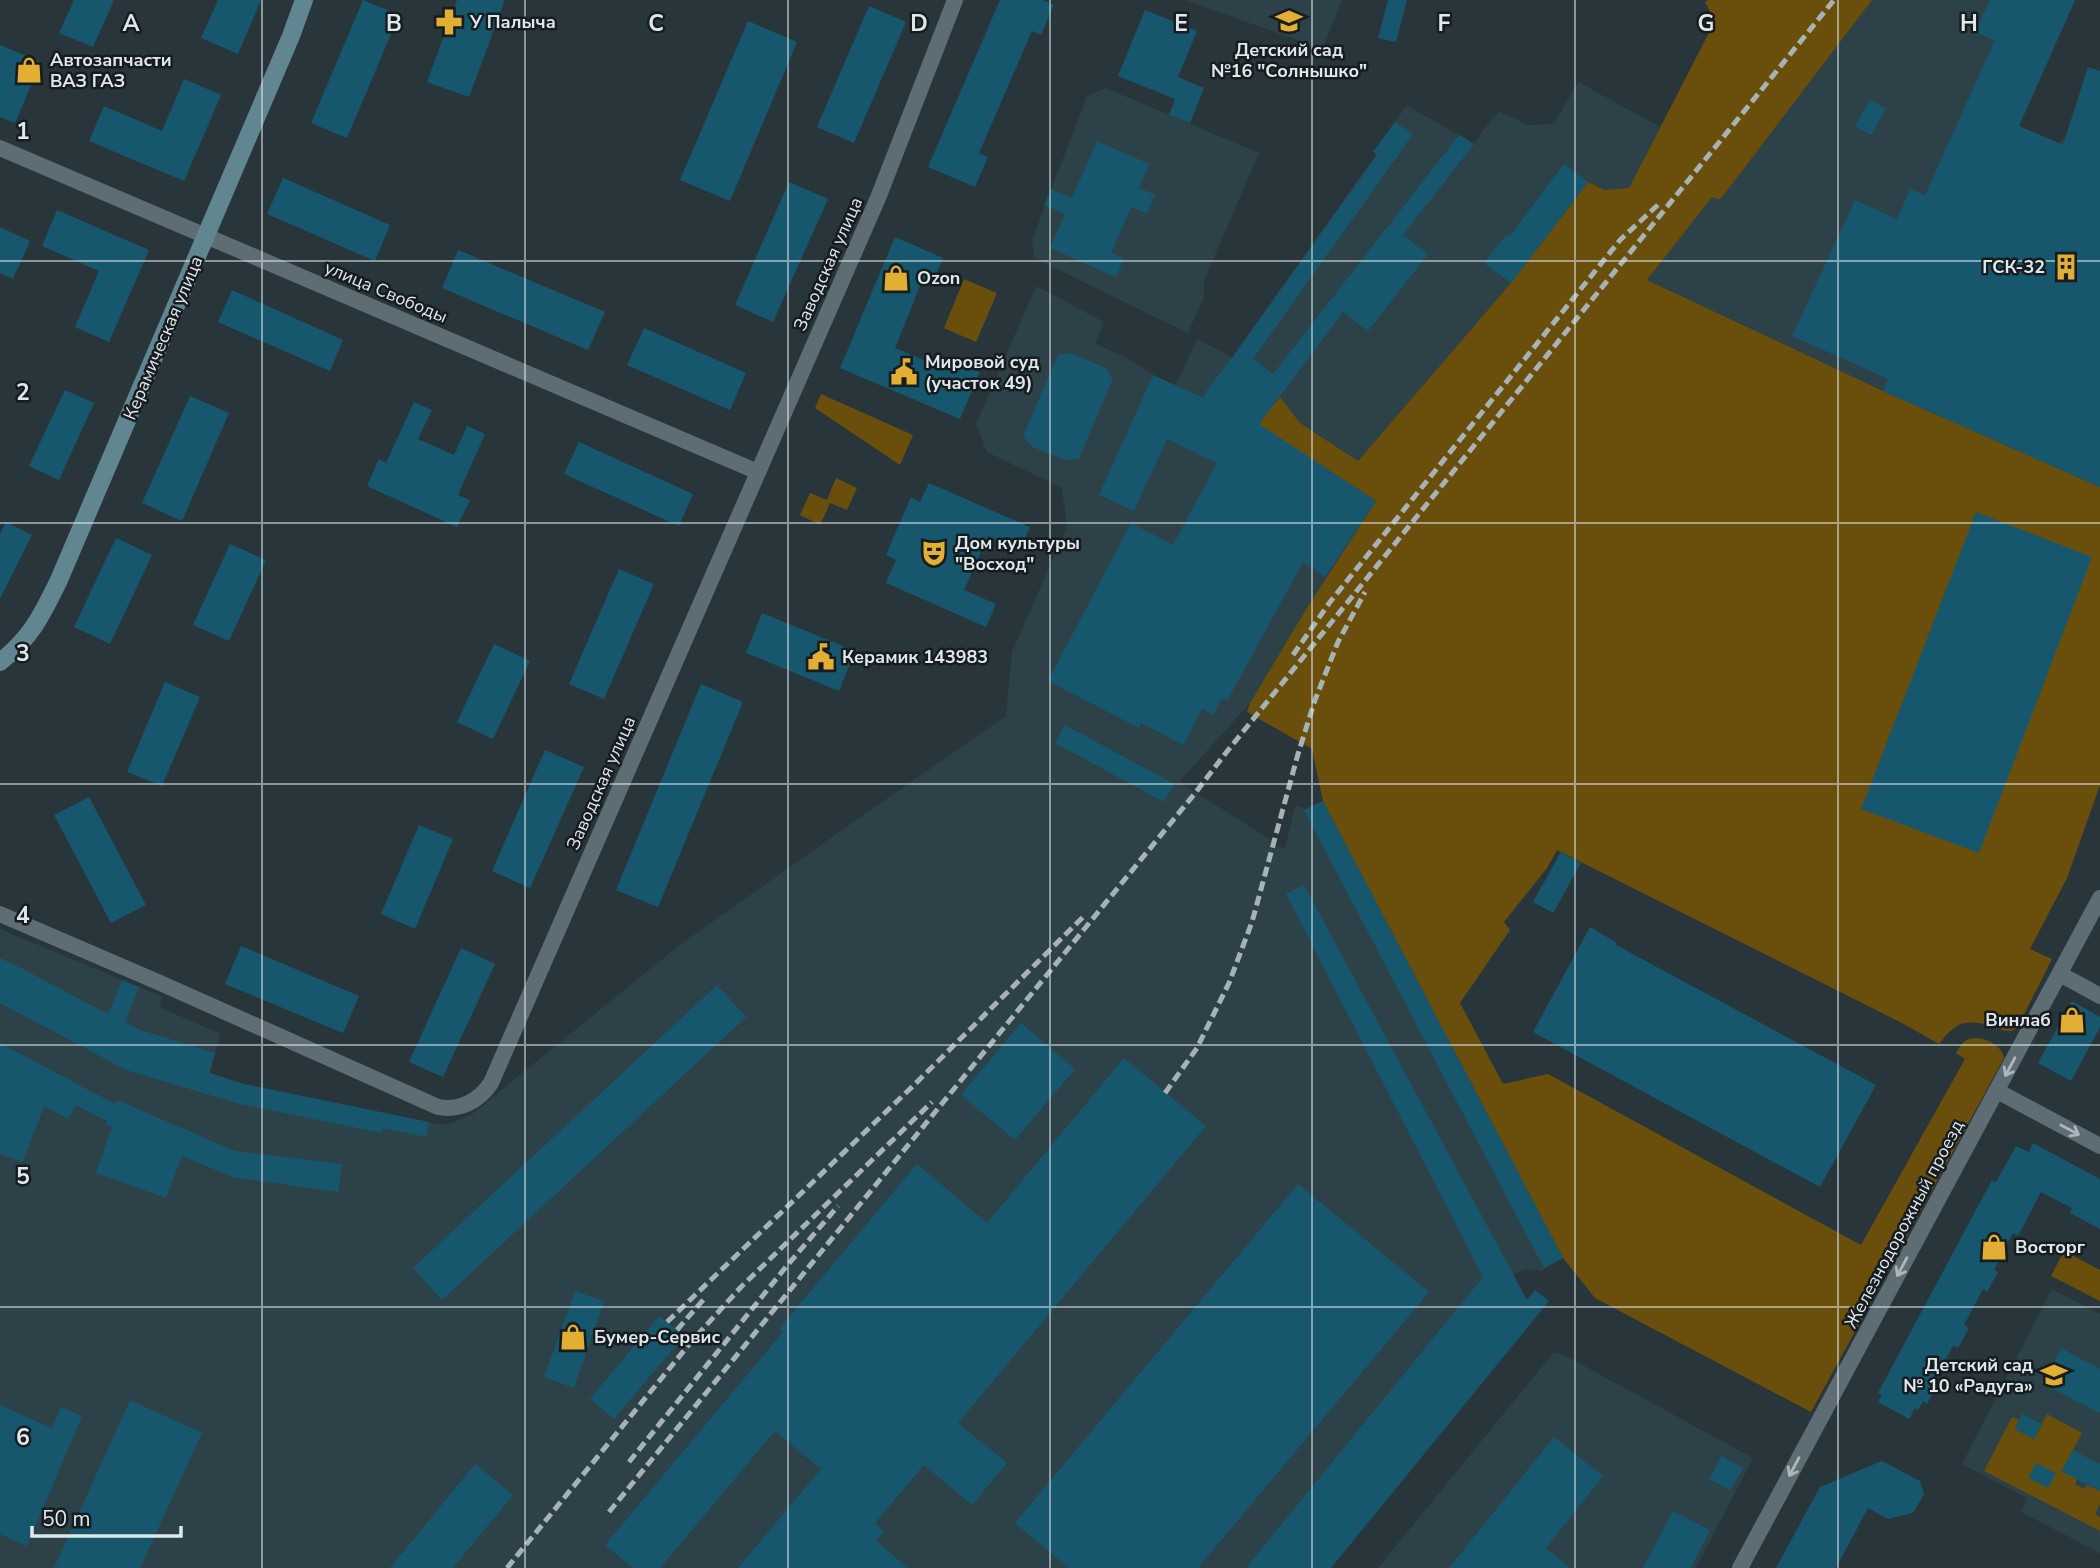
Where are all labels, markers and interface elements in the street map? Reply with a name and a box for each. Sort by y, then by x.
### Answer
school or university icon: Детский сад №16 "Солнышко" [1274,6,1304,36]
pharmacy icon: У Палыча [434,7,464,37]
text: A [122,8,140,39]
text: B [386,8,402,39]
text: C [648,8,664,39]
text: D [910,8,928,39]
text: E [1174,8,1188,39]
text: F [1438,8,1451,39]
text: G [1698,8,1714,39]
text: H [1960,8,1978,39]
place label: У Палыча [469,10,556,34]
place label: Детский сад №16 "Солнышко" [1211,38,1367,83]
place label: Автозапчасти ВАЗ ГАЗ [50,48,172,93]
shop icon: Автозапчасти ВАЗ ГАЗ [14,55,44,85]
text: 1 [16,116,30,147]
street label: Заводская улица [788,193,868,335]
street label: Керамическая улица [118,252,208,424]
building icon: ГСК-32 [2051,252,2081,282]
street label: улица Свободы [321,255,451,329]
place label: ГСК-32 [1982,255,2045,279]
shop icon: Ozon [881,263,911,293]
place label: Ozon [917,266,960,290]
place label: Мировой суд (участок 49) [925,350,1039,395]
public building icon: Мировой суд (участок 49) [889,357,919,387]
text: 2 [16,377,30,408]
place label: Дом культуры "Восход" [955,531,1080,576]
theatre icon: Дом культуры "Восход" [919,538,949,568]
text: 3 [16,638,30,669]
public building icon: Керамик 143983 [806,642,836,672]
place label: Керамик 143983 [842,645,988,669]
street label: Заводская улица [561,712,641,854]
text: 4 [16,900,30,931]
shop icon: Винлаб [2057,1005,2087,1035]
place label: Винлаб [1985,1008,2051,1032]
one-way arrow [2003,1056,2017,1077]
street label: Железнодорожный проезд [1839,1115,1969,1332]
one-way arrow [2059,1124,2080,1137]
text: 5 [16,1161,30,1192]
shop icon: Восторг [1979,1232,2009,1262]
place label: Восторг [2015,1235,2085,1259]
one-way arrow [1895,1256,1909,1277]
shop icon: Бумер-Сервис [558,1322,588,1352]
place label: Бумер-Сервис [594,1325,720,1349]
place label: Детский сад № 10 «Радуга» [1903,1353,2033,1398]
school or university icon: Детский сад № 10 «Радуга» [2039,1360,2069,1390]
text: 6 [16,1422,30,1453]
one-way arrow [1787,1456,1800,1477]
scale bar [32,1494,180,1538]
text: 50 m [42,1505,91,1533]

